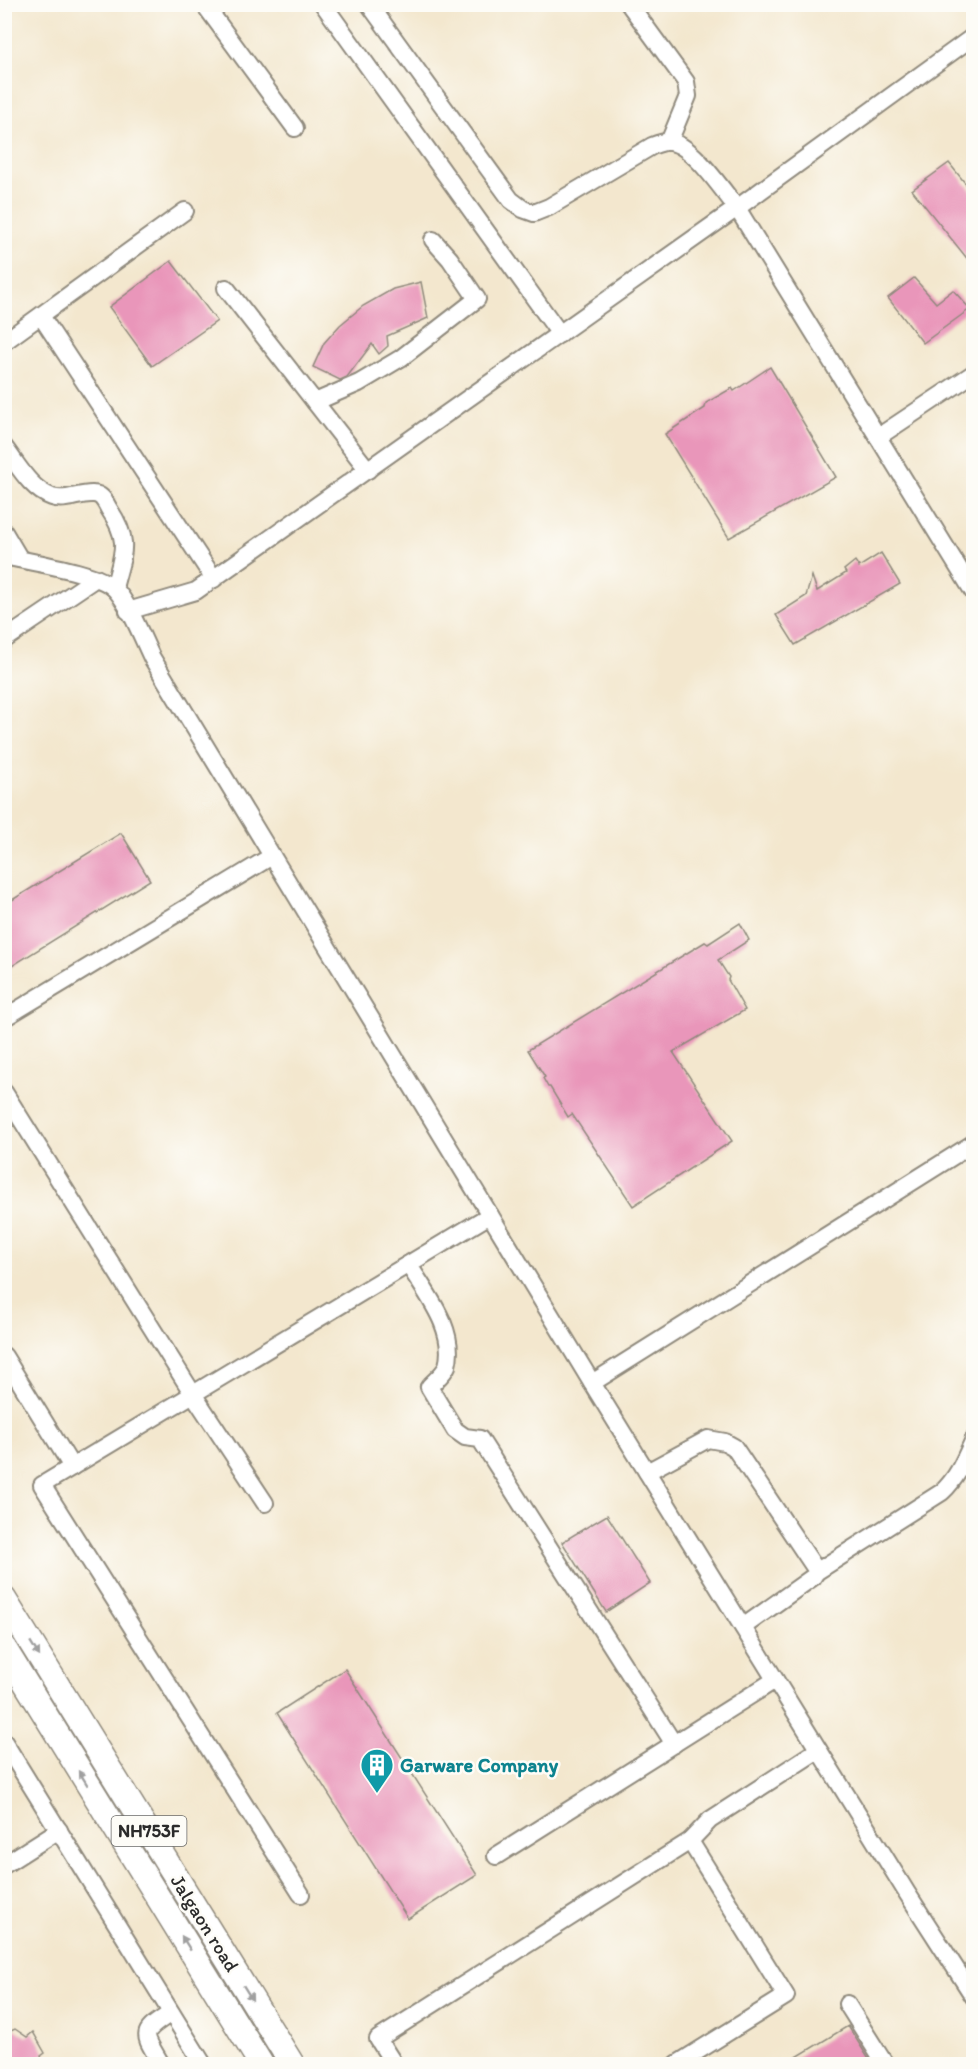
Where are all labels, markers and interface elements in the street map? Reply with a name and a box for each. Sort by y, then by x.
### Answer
one-way arrow [30,1641,41,1657]
building icon: Garware Company [359,1747,395,1794]
place label: Garware Company [400,1753,559,1778]
one-way arrow [78,1770,89,1786]
road number: NH753F [112,1816,186,1846]
street label: Jalgaon road [166,1870,245,1976]
one-way arrow [181,1935,192,1951]
one-way arrow [243,1985,254,2001]

